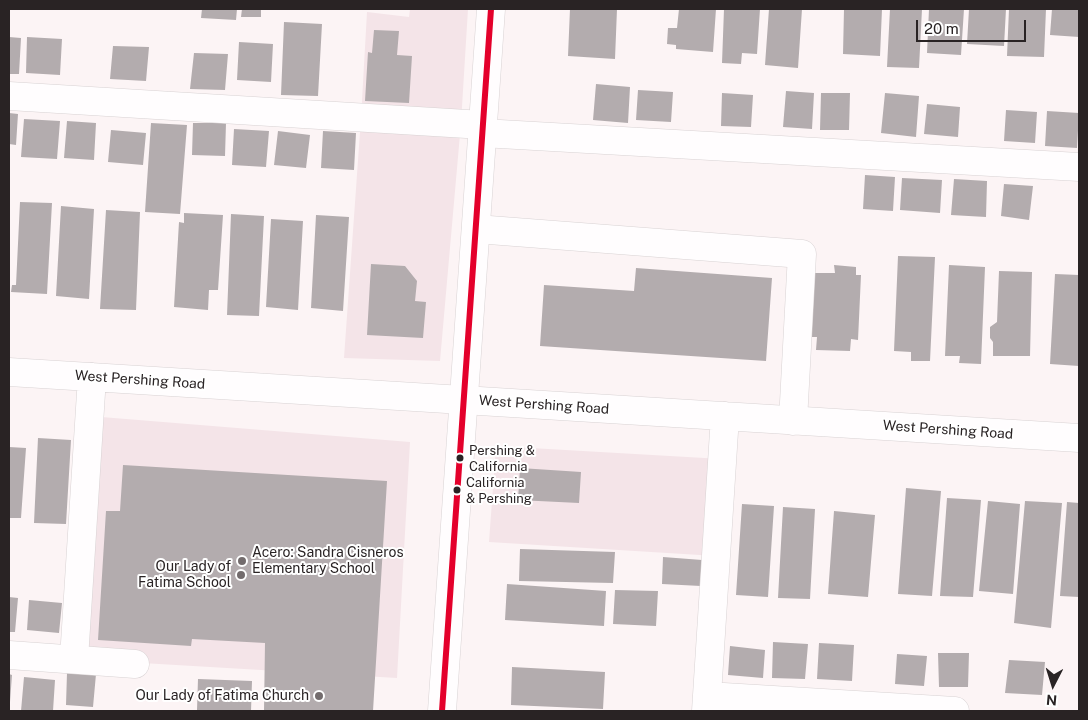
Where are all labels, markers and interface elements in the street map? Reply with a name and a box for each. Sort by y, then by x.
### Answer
scale bar [918,10,1028,42]
text: 20 m [924,20,959,37]
street label: West Pershing Road [74,367,206,393]
street label: West Pershing Road [478,392,610,418]
street label: West Pershing Road [882,417,1014,443]
place label: Pershing & California [469,443,535,474]
marker: Pershing & California [455,453,465,463]
place label: California & Pershing [466,475,532,506]
marker: California & Pershing [452,485,462,495]
place label: Acero: Sandra Cisneros Elementary School [252,545,404,578]
marker: Acero: Sandra Cisneros Elementary School [236,555,248,567]
place label: Our Lady of Fatima School [138,559,231,592]
marker: Our Lady of Fatima School [235,569,247,581]
north arrow [1028,660,1078,710]
place label: Our Lady of Fatima Church [135,688,309,704]
marker: Our Lady of Fatima Church [313,690,325,702]
text: N [1046,691,1058,708]

